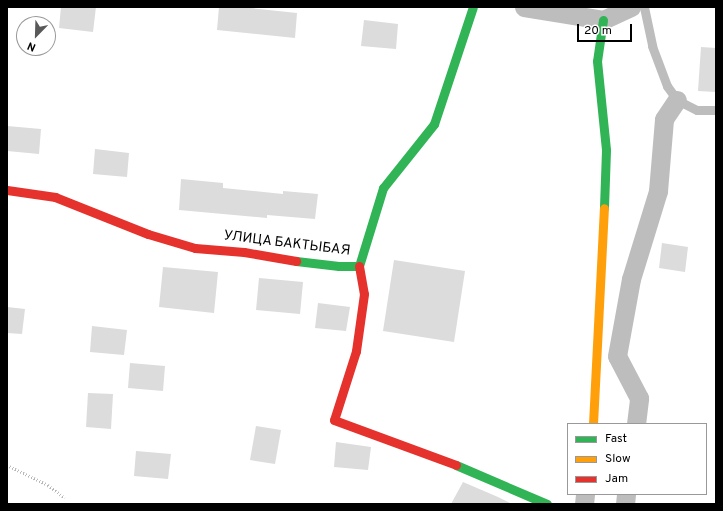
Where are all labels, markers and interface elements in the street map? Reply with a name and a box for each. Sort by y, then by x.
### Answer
north arrow [16,16,56,56]
scale bar [579,16,634,42]
text: 20 m [584,23,612,39]
text: N [25,38,38,54]
street label: УЛИЦА БАКТЫБАЯ [222,228,352,260]
legend [567,423,707,495]
text: Fast [605,431,627,447]
text: Slow [605,451,631,467]
text: Jam [605,471,628,487]

